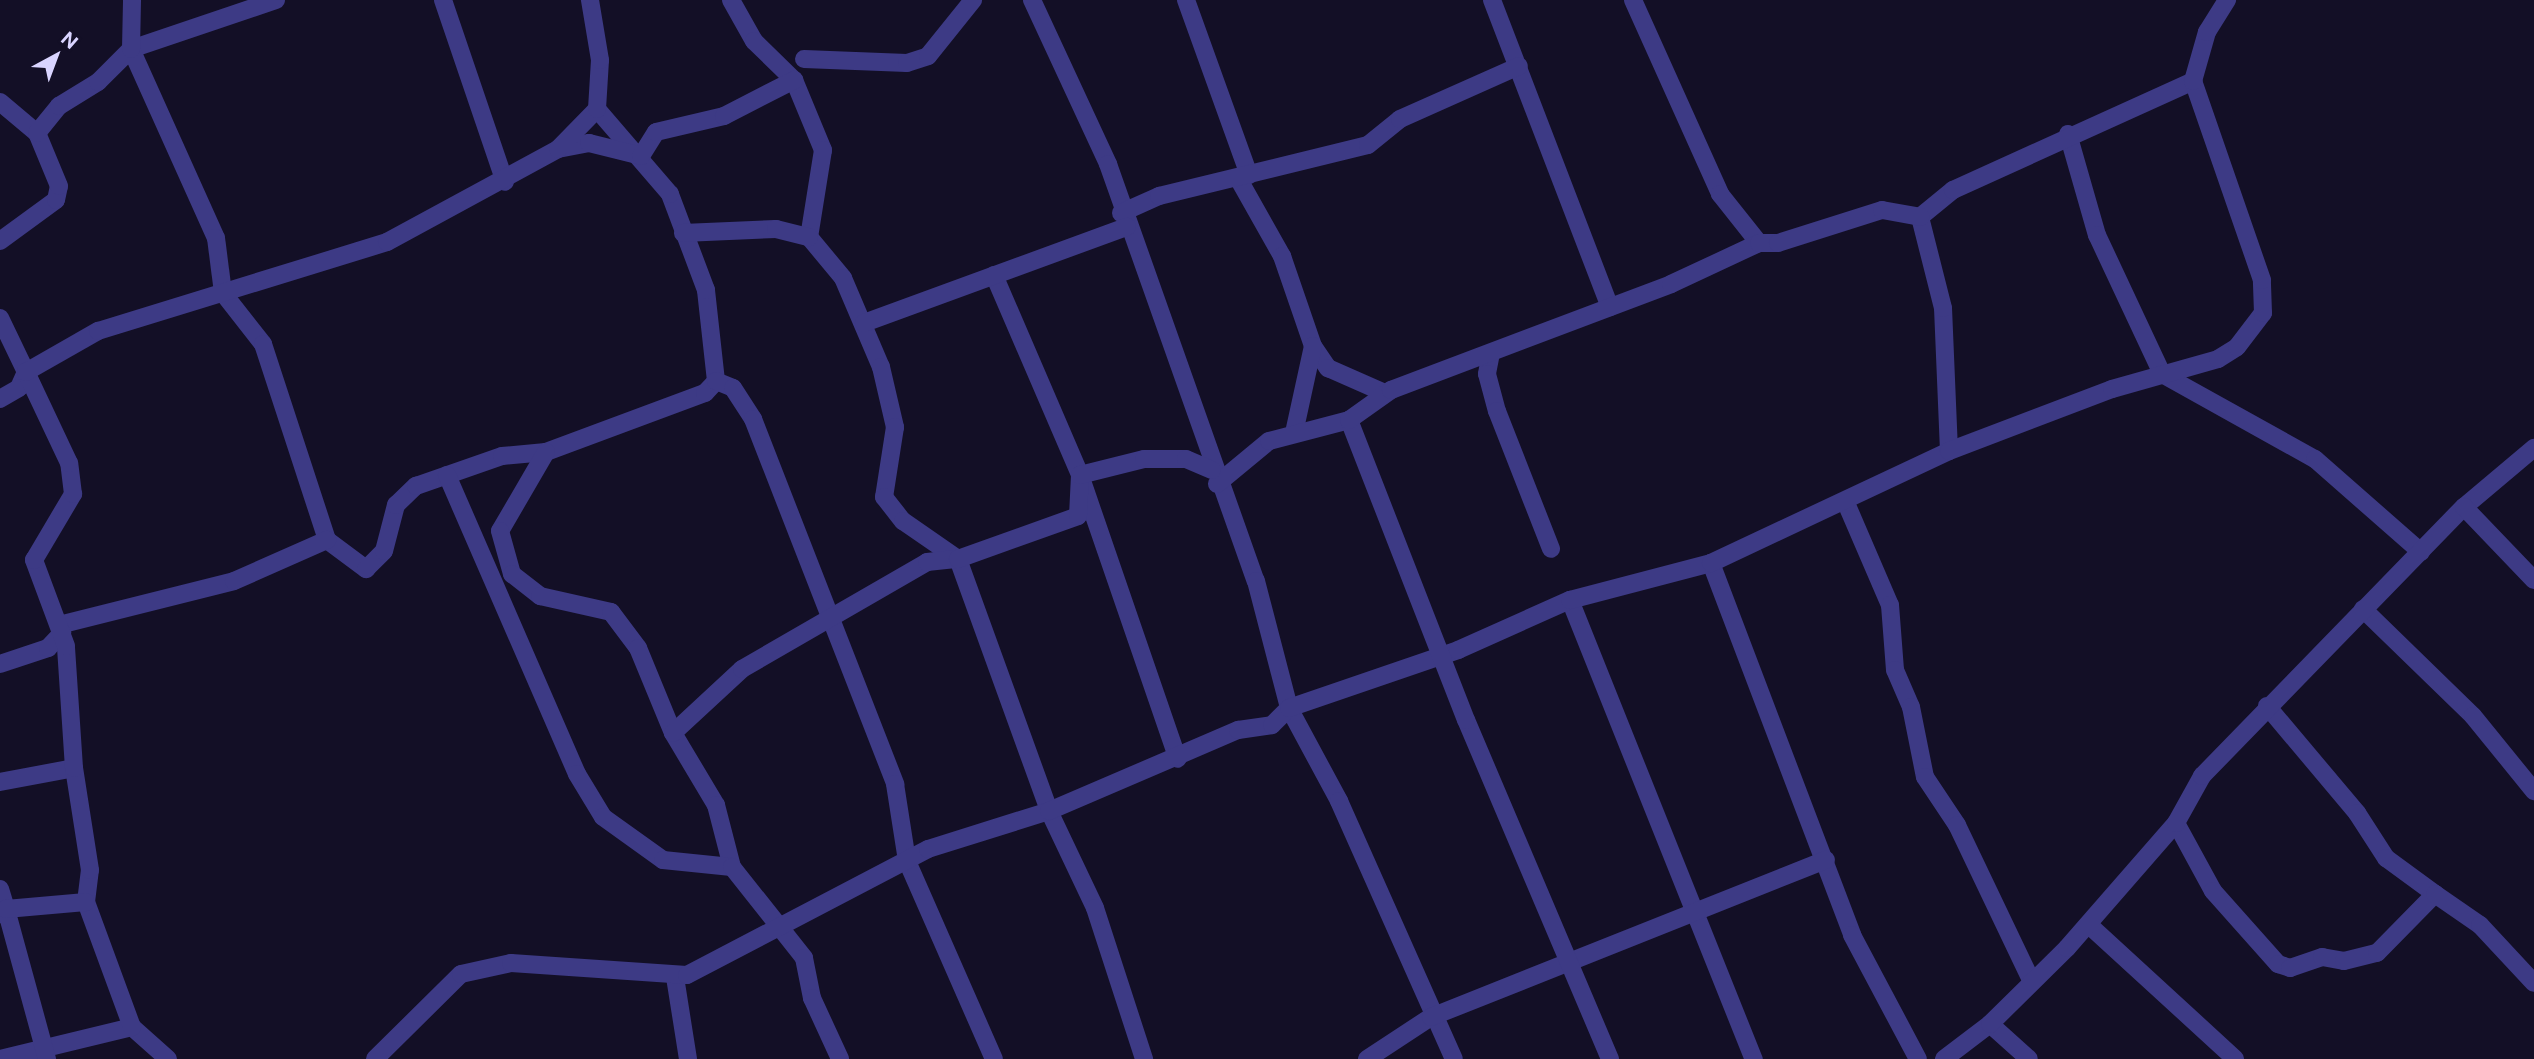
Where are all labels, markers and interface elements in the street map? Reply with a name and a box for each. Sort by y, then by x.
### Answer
north arrow [21,21,91,91]
text: N [57,27,83,53]

